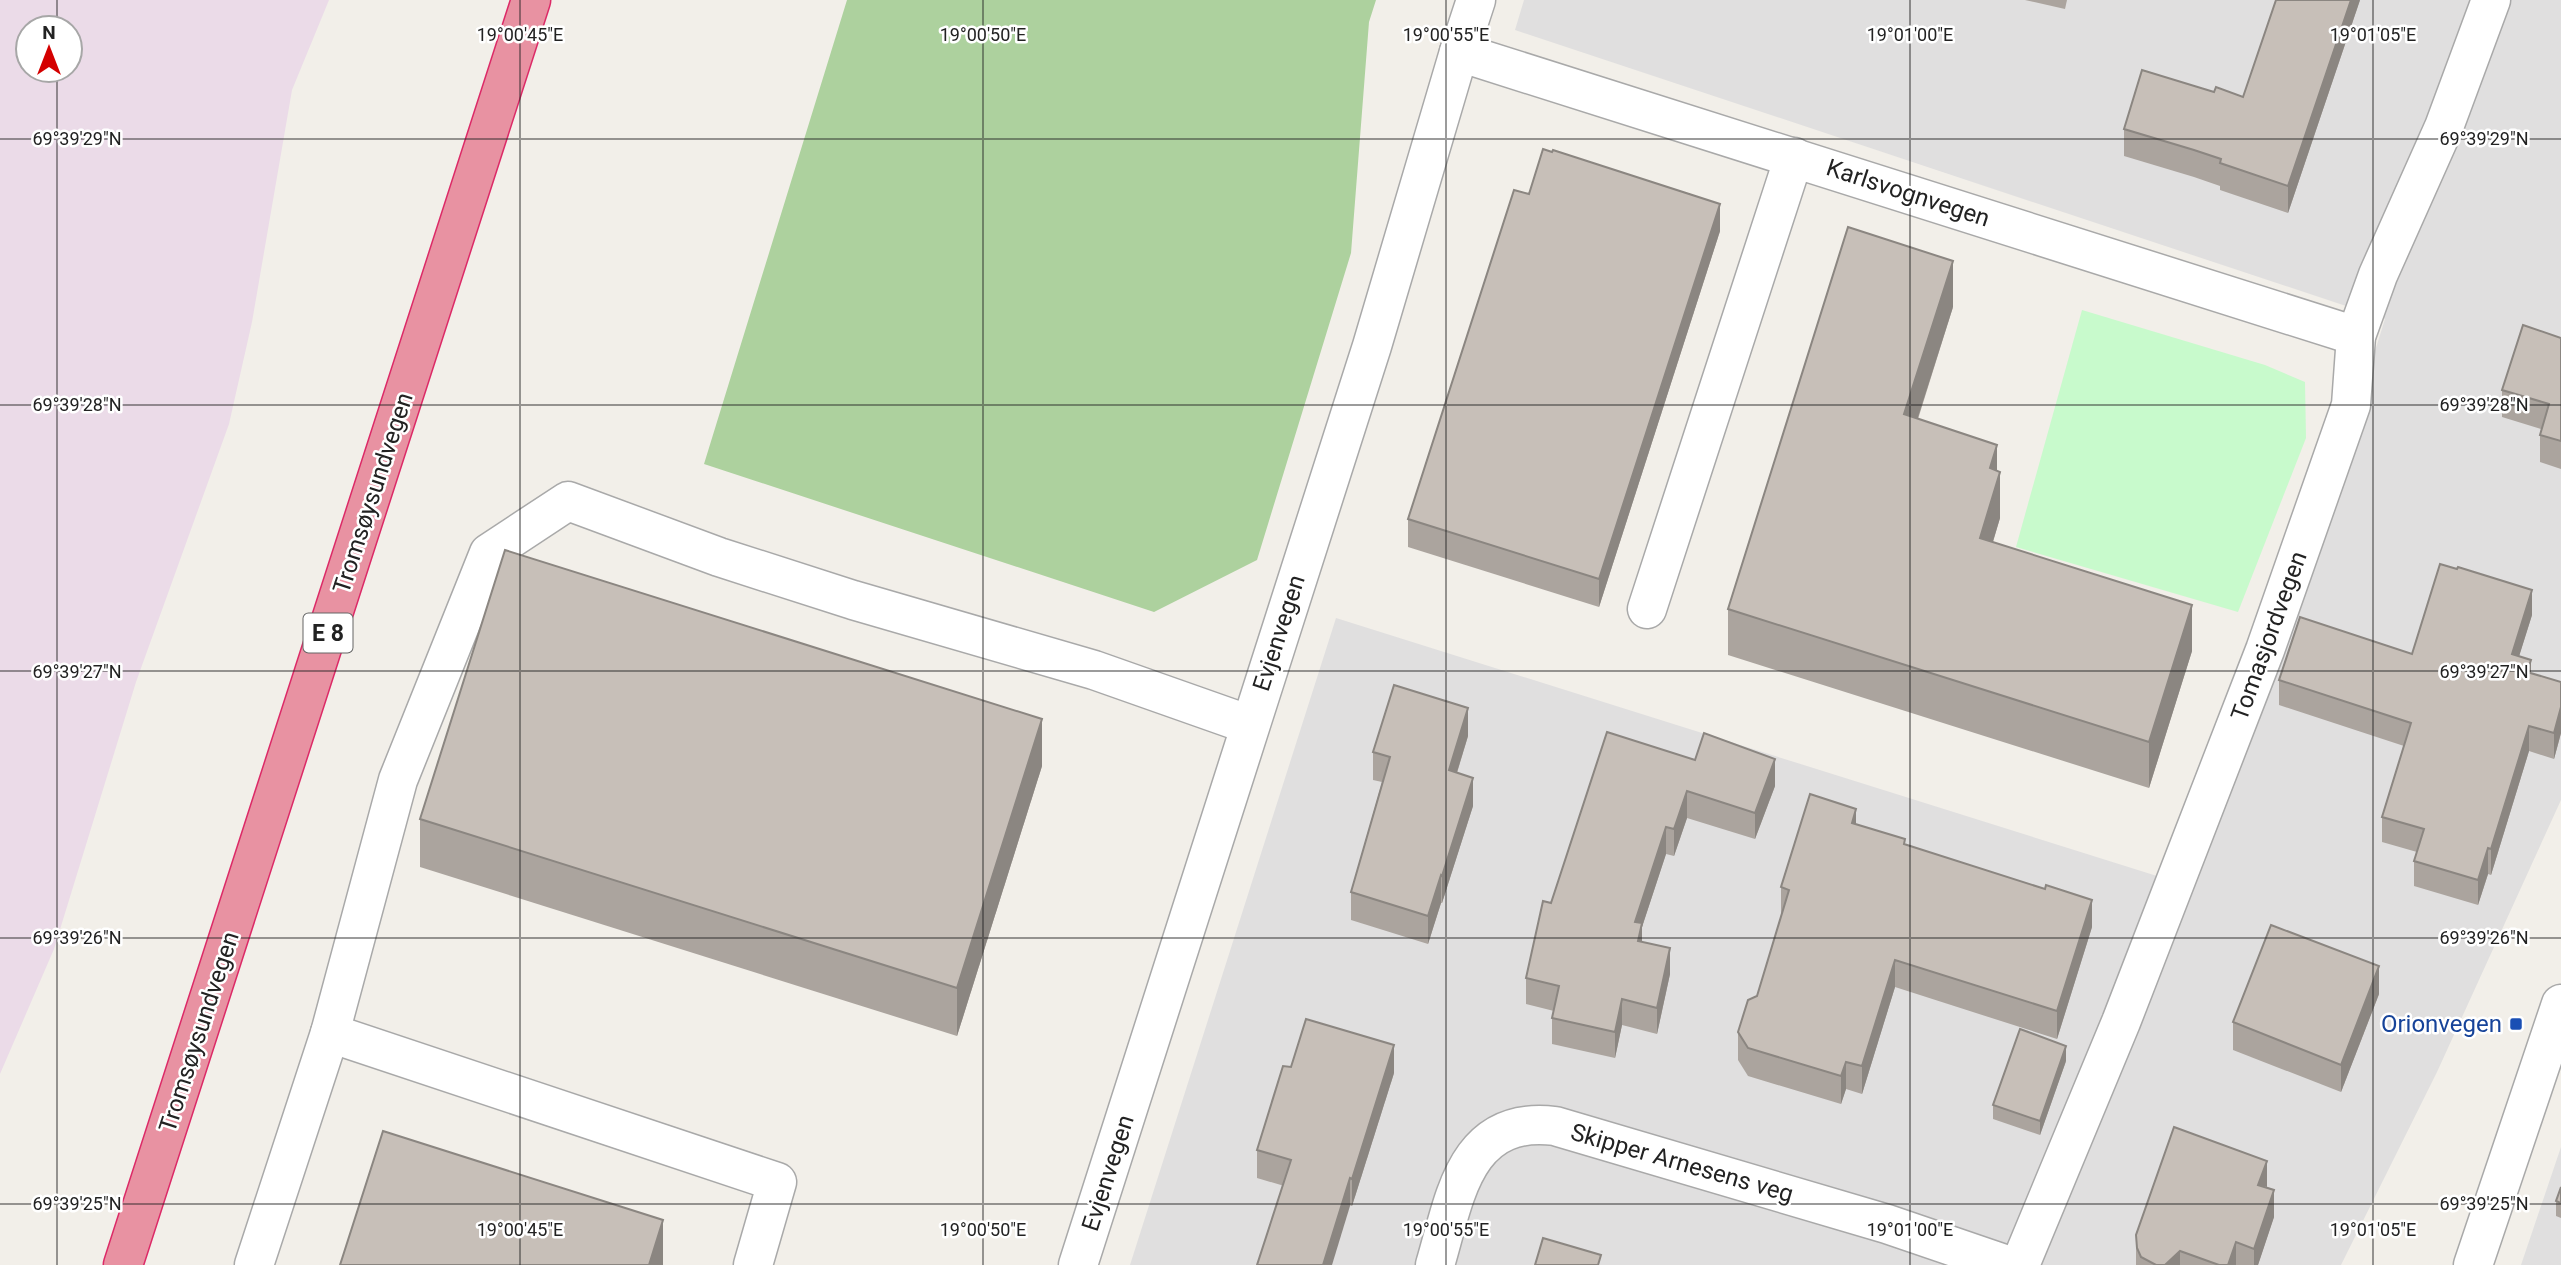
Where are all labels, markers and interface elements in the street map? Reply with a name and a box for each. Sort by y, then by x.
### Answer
north arrow [14,14,84,84]
text: N [42,21,56,44]
text: 19°00'45"E [477,24,563,45]
text: 19°00'50"E [940,24,1026,45]
text: 19°00'55"E [1403,24,1489,45]
text: 19°01'00"E [1867,24,1953,45]
text: 19°01'05"E [2330,24,2416,45]
text: 69°39'29"N [32,128,122,149]
text: 69°39'29"N [2439,128,2529,149]
street label: Karlsvognvegen [1823,153,1993,233]
street label: Tromsøysundvegen [327,389,419,597]
text: 69°39'28"N [32,394,122,415]
text: 69°39'28"N [2439,394,2529,415]
street label: Tomasjordvegen [2225,548,2313,724]
street label: Evjenvegen [1247,571,1311,695]
road number: E 8 [304,614,352,652]
text: 69°39'27"N [32,661,122,682]
text: 69°39'27"N [2439,661,2529,682]
text: 69°39'26"N [32,927,122,948]
text: 69°39'26"N [2439,927,2529,948]
street label: Tromsøysundvegen [153,928,245,1136]
place label: Orionvegen [2381,1010,2502,1038]
marker: Orionvegen [2508,1016,2524,1032]
street label: Evjenvegen [1076,1111,1140,1235]
street label: Skipper Arnesens veg [1568,1118,1796,1208]
text: 69°39'25"N [32,1193,122,1214]
text: 69°39'25"N [2439,1193,2529,1214]
text: 19°00'45"E [477,1219,563,1240]
text: 19°00'50"E [940,1219,1026,1240]
text: 19°00'55"E [1403,1219,1489,1240]
text: 19°01'00"E [1867,1219,1953,1240]
text: 19°01'05"E [2330,1219,2416,1240]

